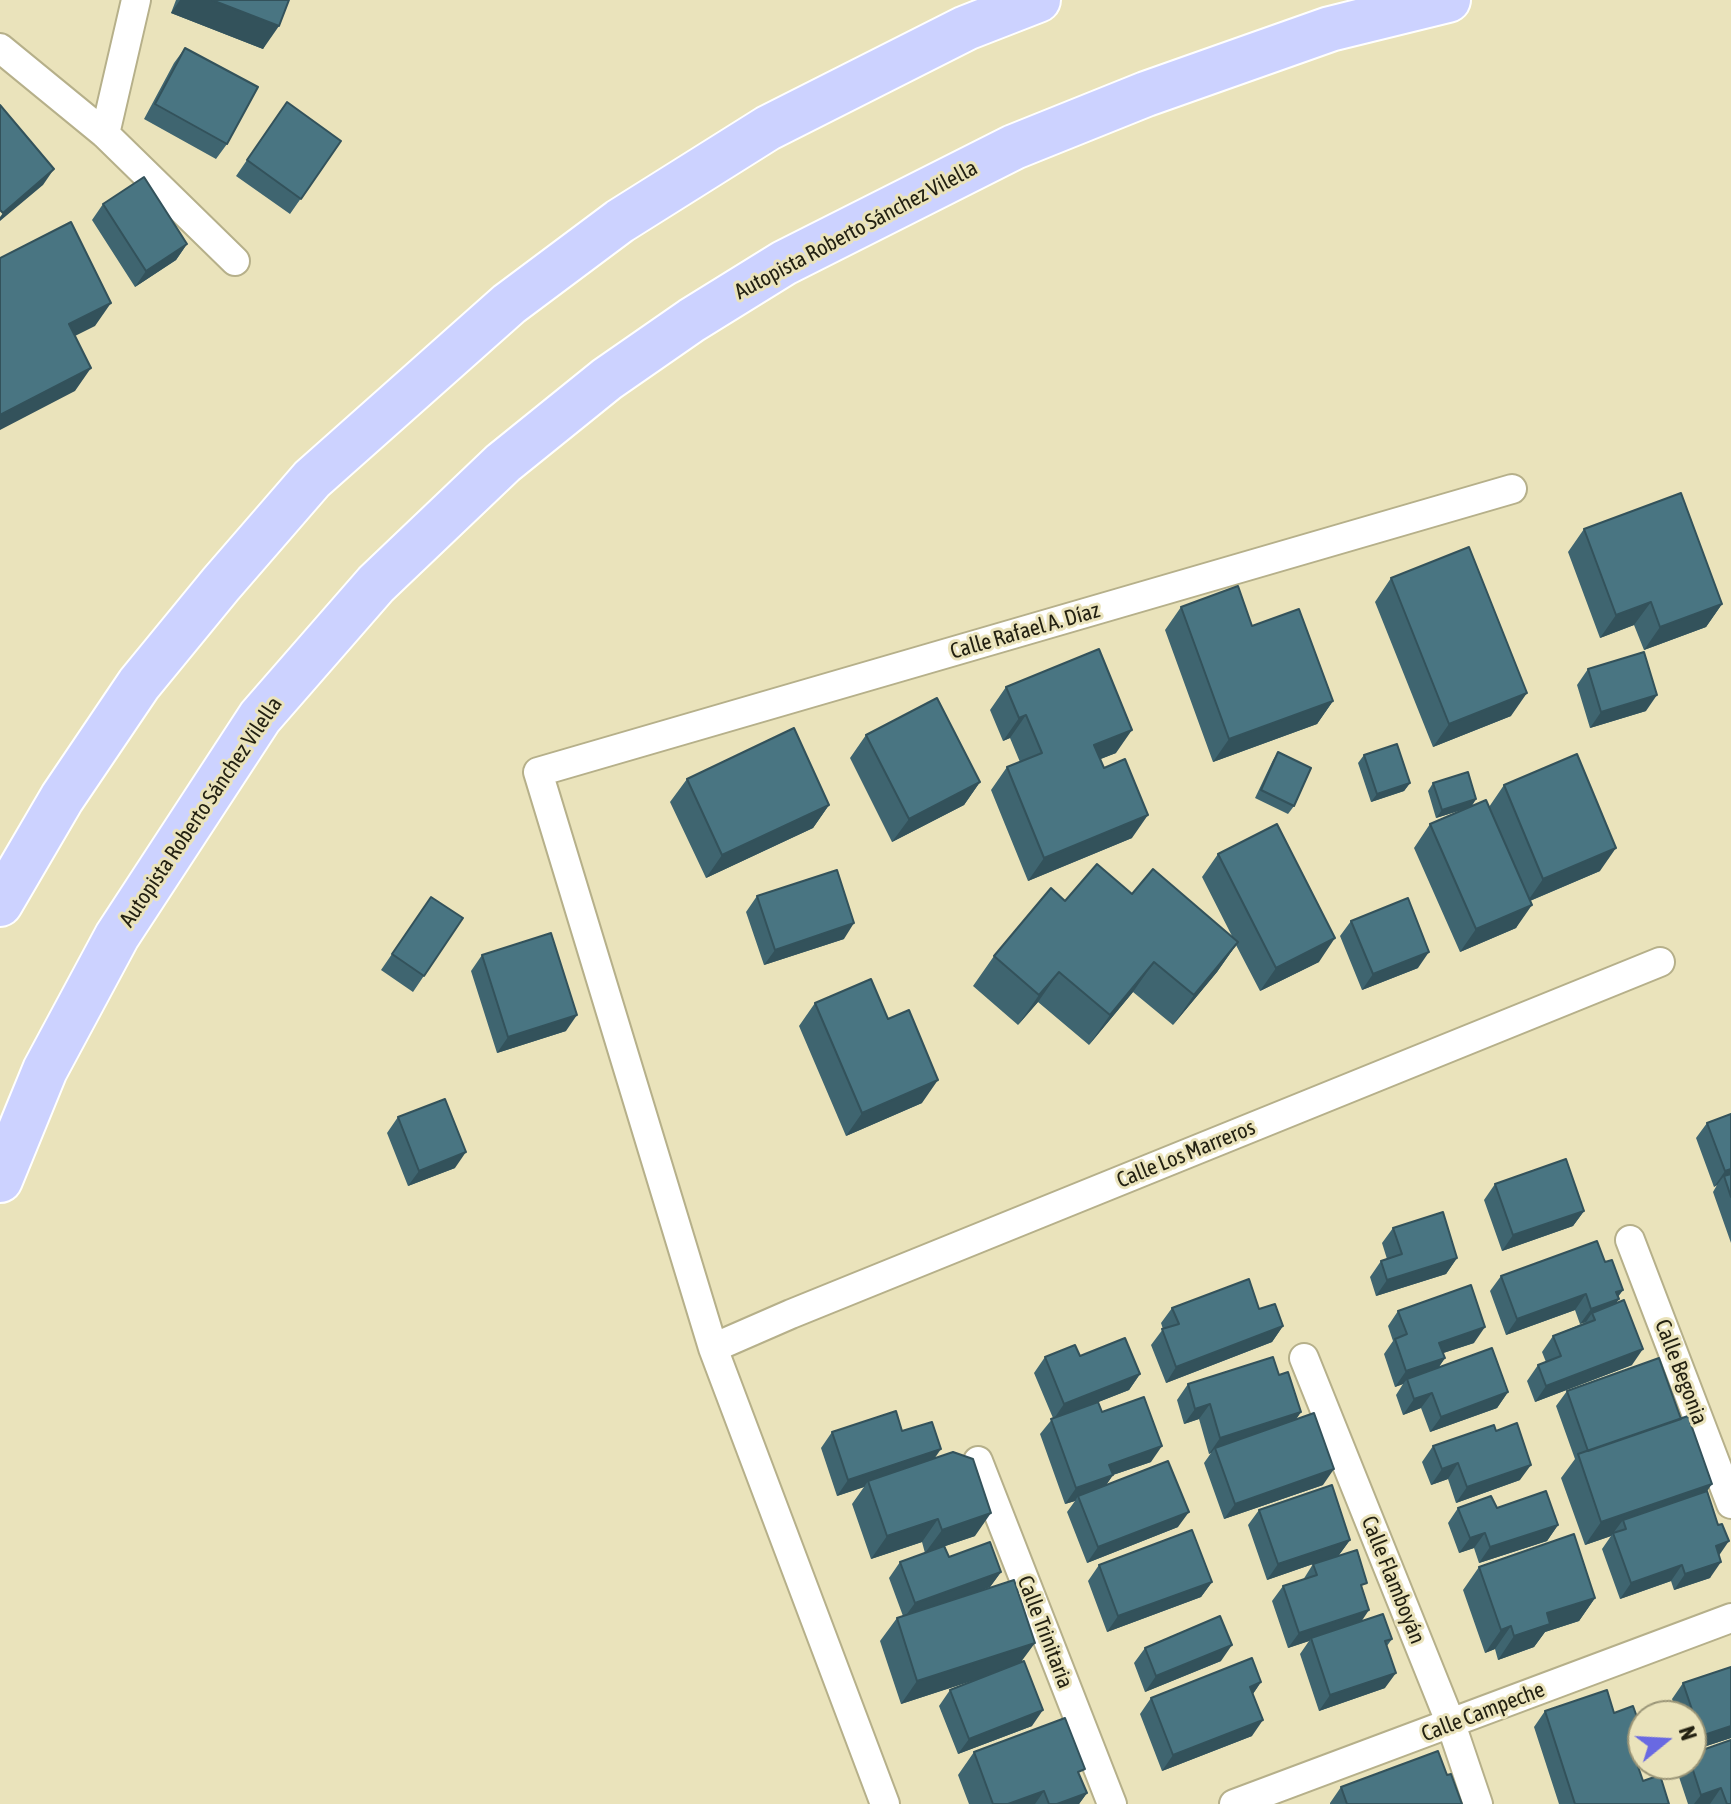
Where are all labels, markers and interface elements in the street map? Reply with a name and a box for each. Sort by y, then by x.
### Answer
street label: Autopista Roberto Sánchez Vilella [730,155,982,305]
street label: Calle Rafael A. Díaz [947,597,1103,665]
street label: Autopista Roberto Sánchez Vilella [114,692,288,932]
street label: Calle Los Marreros [1113,1114,1259,1194]
street label: Calle Begonia [1649,1316,1713,1428]
street label: Calle Flamboyán [1355,1512,1431,1648]
street label: Calle Trinitaria [1011,1572,1079,1692]
street label: Calle Campeche [1418,1676,1548,1748]
north arrow [1627,1700,1707,1780]
text: N [1674,1723,1702,1743]

